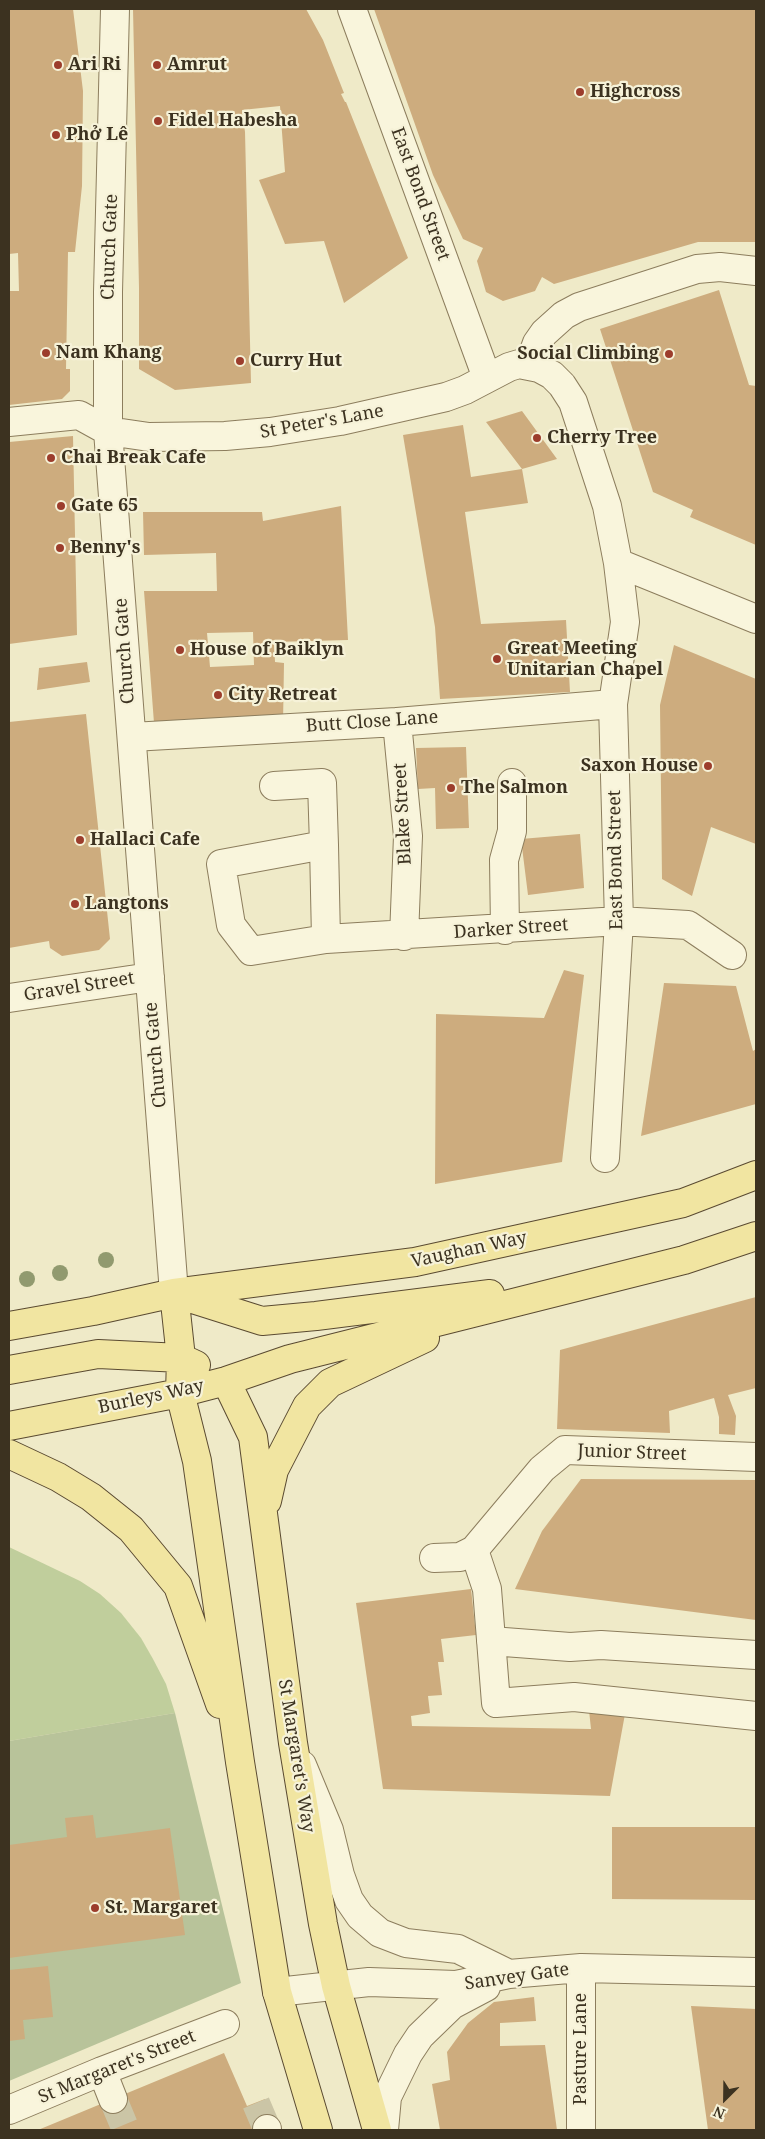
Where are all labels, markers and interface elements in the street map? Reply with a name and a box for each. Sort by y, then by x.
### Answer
place label: Ari Ri [68,54,121,76]
place label: Amrut [167,54,227,76]
marker: Ari Ri [52,59,64,71]
marker: Amrut [151,59,163,71]
place label: Highcross [590,81,680,103]
marker: Highcross [574,86,586,98]
place label: Fidel Habesha [168,110,297,132]
marker: Fidel Habesha [152,115,164,127]
place label: Phở Lê [66,124,128,146]
street label: East Bond Street [386,124,454,264]
marker: Phở Lê [50,129,62,141]
street label: Church Gate [97,194,123,300]
place label: Nam Khang [56,342,162,364]
place label: Social Climbing [517,343,659,365]
marker: Nam Khang [40,347,52,359]
marker: Social Climbing [663,348,675,360]
place label: Curry Hut [250,350,342,372]
marker: Curry Hut [234,355,246,367]
street label: St Peter's Lane [259,401,385,443]
place label: Cherry Tree [547,427,657,449]
marker: Cherry Tree [531,432,543,444]
place label: Chai Break Cafe [61,447,206,469]
marker: Chai Break Cafe [45,452,57,464]
place label: Gate 65 [71,495,138,517]
marker: Gate 65 [55,500,67,512]
place label: Benny's [70,537,140,559]
marker: Benny's [54,542,66,554]
street label: Church Gate [111,597,139,705]
place label: Great Meeting Unitarian Chapel [507,638,663,681]
place label: House of Baiklyn [190,639,344,661]
marker: House of Baiklyn [174,644,186,656]
marker: Great Meeting Unitarian Chapel [491,653,503,665]
place label: City Retreat [228,684,337,706]
marker: City Retreat [212,689,224,701]
street label: Butt Close Lane [305,707,439,737]
place label: Saxon House [581,755,698,777]
marker: Saxon House [702,760,714,772]
street label: Blake Street [390,762,416,866]
place label: The Salmon [461,777,568,799]
marker: The Salmon [445,782,457,794]
street label: East Bond Street [604,790,628,930]
place label: Hallaci Cafe [90,829,200,851]
marker: Hallaci Cafe [74,834,86,846]
place label: Langtons [85,893,169,915]
marker: Langtons [69,898,81,910]
street label: Darker Street [453,914,569,944]
street label: Gravel Street [22,968,136,1006]
street label: Church Gate [141,1001,171,1109]
street label: Vaughan Way [409,1227,529,1273]
street label: Burleys Way [96,1375,206,1419]
street label: Junior Street [577,1440,687,1466]
street label: St Margaret's Way [273,1678,319,1834]
place label: St. Margaret [105,1897,218,1919]
marker: St. Margaret [89,1902,101,1914]
street label: Sanvey Gate [463,1959,571,1995]
street label: Pasture Lane [570,1993,592,2105]
street label: St Margaret's Street [35,2026,199,2108]
north arrow [700,2074,750,2124]
text: N [710,2102,728,2124]

